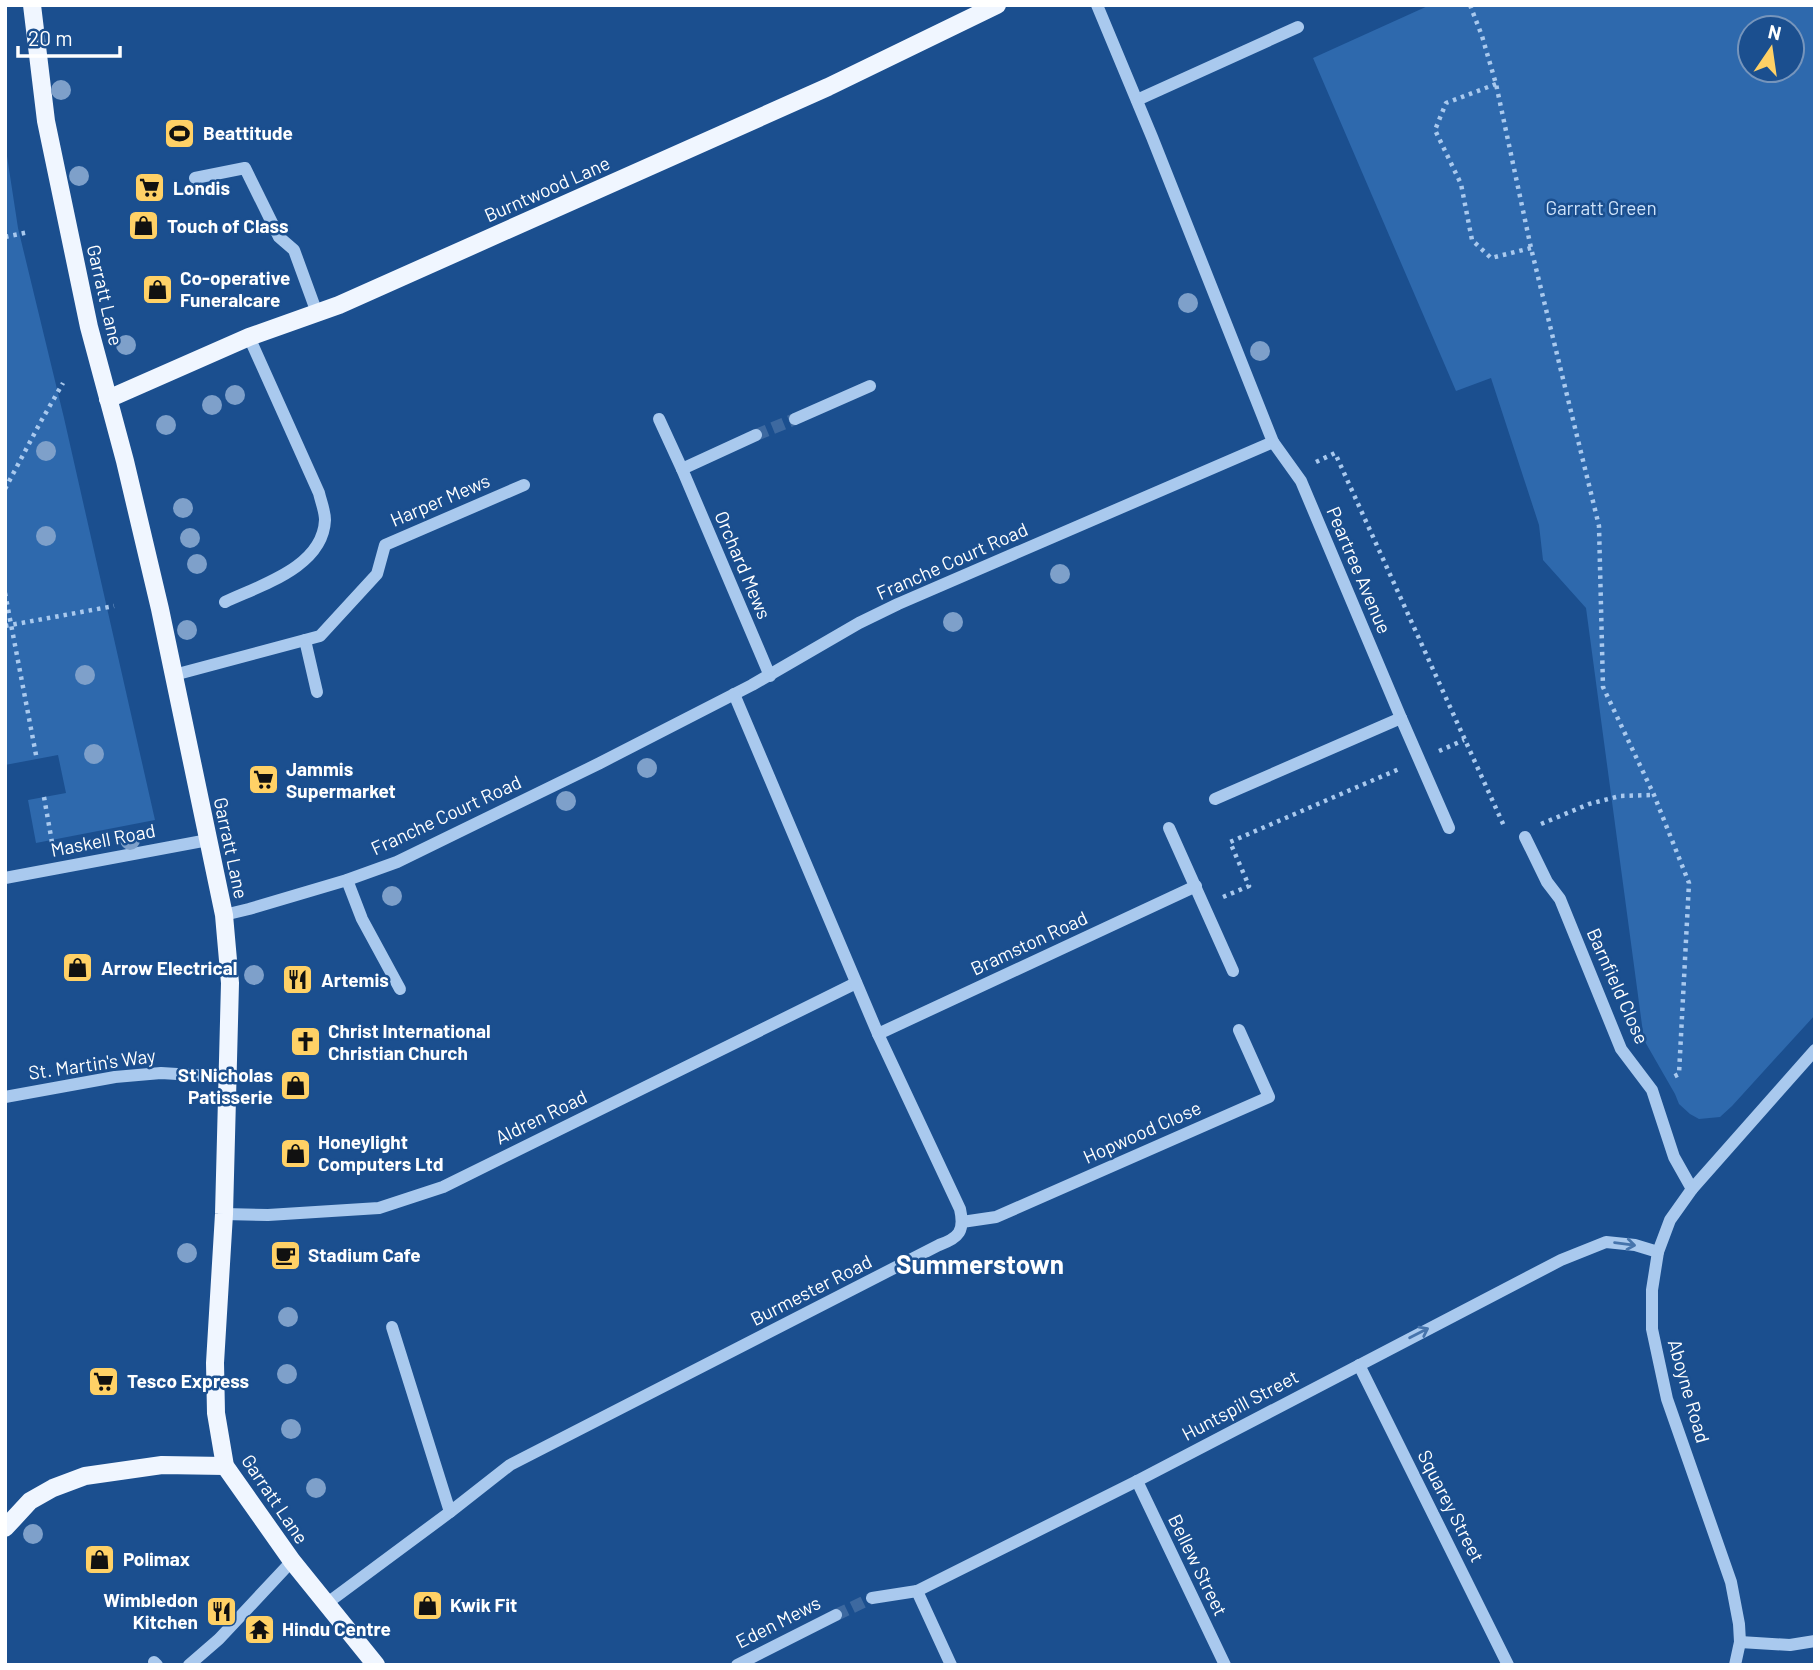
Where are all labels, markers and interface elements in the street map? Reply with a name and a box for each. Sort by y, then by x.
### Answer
scale bar [18,14,119,58]
north arrow [1736,14,1806,84]
text: N [1766,19,1784,45]
text: 20 m [28,25,73,50]
sports icon: Beattitude [163,116,197,150]
place label: Beattitude [203,121,293,144]
street label: Burntwood Lane [480,151,613,226]
supermarket icon: Londis [133,171,167,205]
place label: Londis [173,176,230,199]
park label: Garratt Green [1545,196,1657,219]
shop icon: Touch of Class [127,209,161,243]
place label: Touch of Class [167,214,289,237]
street label: Garratt Lane [83,242,128,348]
place label: Co-operative Funeralcare [180,266,290,311]
shop icon: Co-operative Funeralcare [140,272,174,306]
street label: Harper Mews [387,468,493,531]
street label: Peartree Avenue [1322,503,1397,637]
street label: Orchard Mews [710,507,777,622]
street label: Franche Court Road [873,517,1031,604]
place label: Jammis Supermarket [286,757,396,802]
supermarket icon: Jammis Supermarket [246,763,280,797]
street label: Franche Court Road [367,770,525,859]
street label: Garratt Lane [210,795,253,901]
street label: Maskell Road [49,818,157,861]
street label: Bramston Road [967,905,1091,980]
street label: Barnfield Close [1583,924,1654,1047]
shop icon: Arrow Electrical [61,951,95,985]
place label: Arrow Electrical [101,956,237,979]
restaurant icon: Artemis [281,963,315,997]
place label: Artemis [321,968,389,991]
place label: Christ International Christian Church [328,1019,491,1064]
church icon: Christ International Christian Church [288,1025,322,1059]
street label: St. Martin's Way [27,1043,157,1084]
place label: St Nicholas Patisserie [178,1063,273,1108]
shop icon: St Nicholas Patisserie [279,1069,313,1103]
street label: Aldren Road [491,1084,590,1149]
street label: Hopwood Close [1079,1095,1204,1168]
place label: Honeylight Computers Ltd [318,1130,443,1175]
shop icon: Honeylight Computers Ltd [278,1136,312,1170]
cafe icon: Stadium Cafe [268,1238,302,1272]
one-way arrow [1613,1238,1636,1251]
place label: Stadium Cafe [308,1243,421,1266]
district label: Summerstown [896,1248,1064,1279]
street label: Burmester Road [746,1249,875,1330]
one-way arrow [1408,1326,1429,1340]
street label: Aboyne Road [1664,1336,1715,1445]
supermarket icon: Tesco Express [87,1364,121,1398]
street label: Huntspill Street [1178,1364,1302,1445]
place label: Tesco Express [127,1369,249,1392]
street label: Squarey Street [1413,1446,1490,1566]
street label: Garratt Lane [237,1450,314,1548]
street label: Bellew Street [1164,1510,1233,1619]
shop icon: Polimax [83,1542,117,1576]
place label: Polimax [123,1547,190,1570]
place label: Wimbledon Kitchen [103,1588,198,1633]
shop icon: Kwik Fit [410,1588,444,1622]
street label: Eden Mews [732,1590,824,1653]
place label: Kwik Fit [450,1593,517,1616]
restaurant icon: Wimbledon Kitchen [204,1594,238,1628]
temple icon: Hindu Centre [242,1612,276,1646]
place label: Hindu Centre [282,1617,391,1640]

